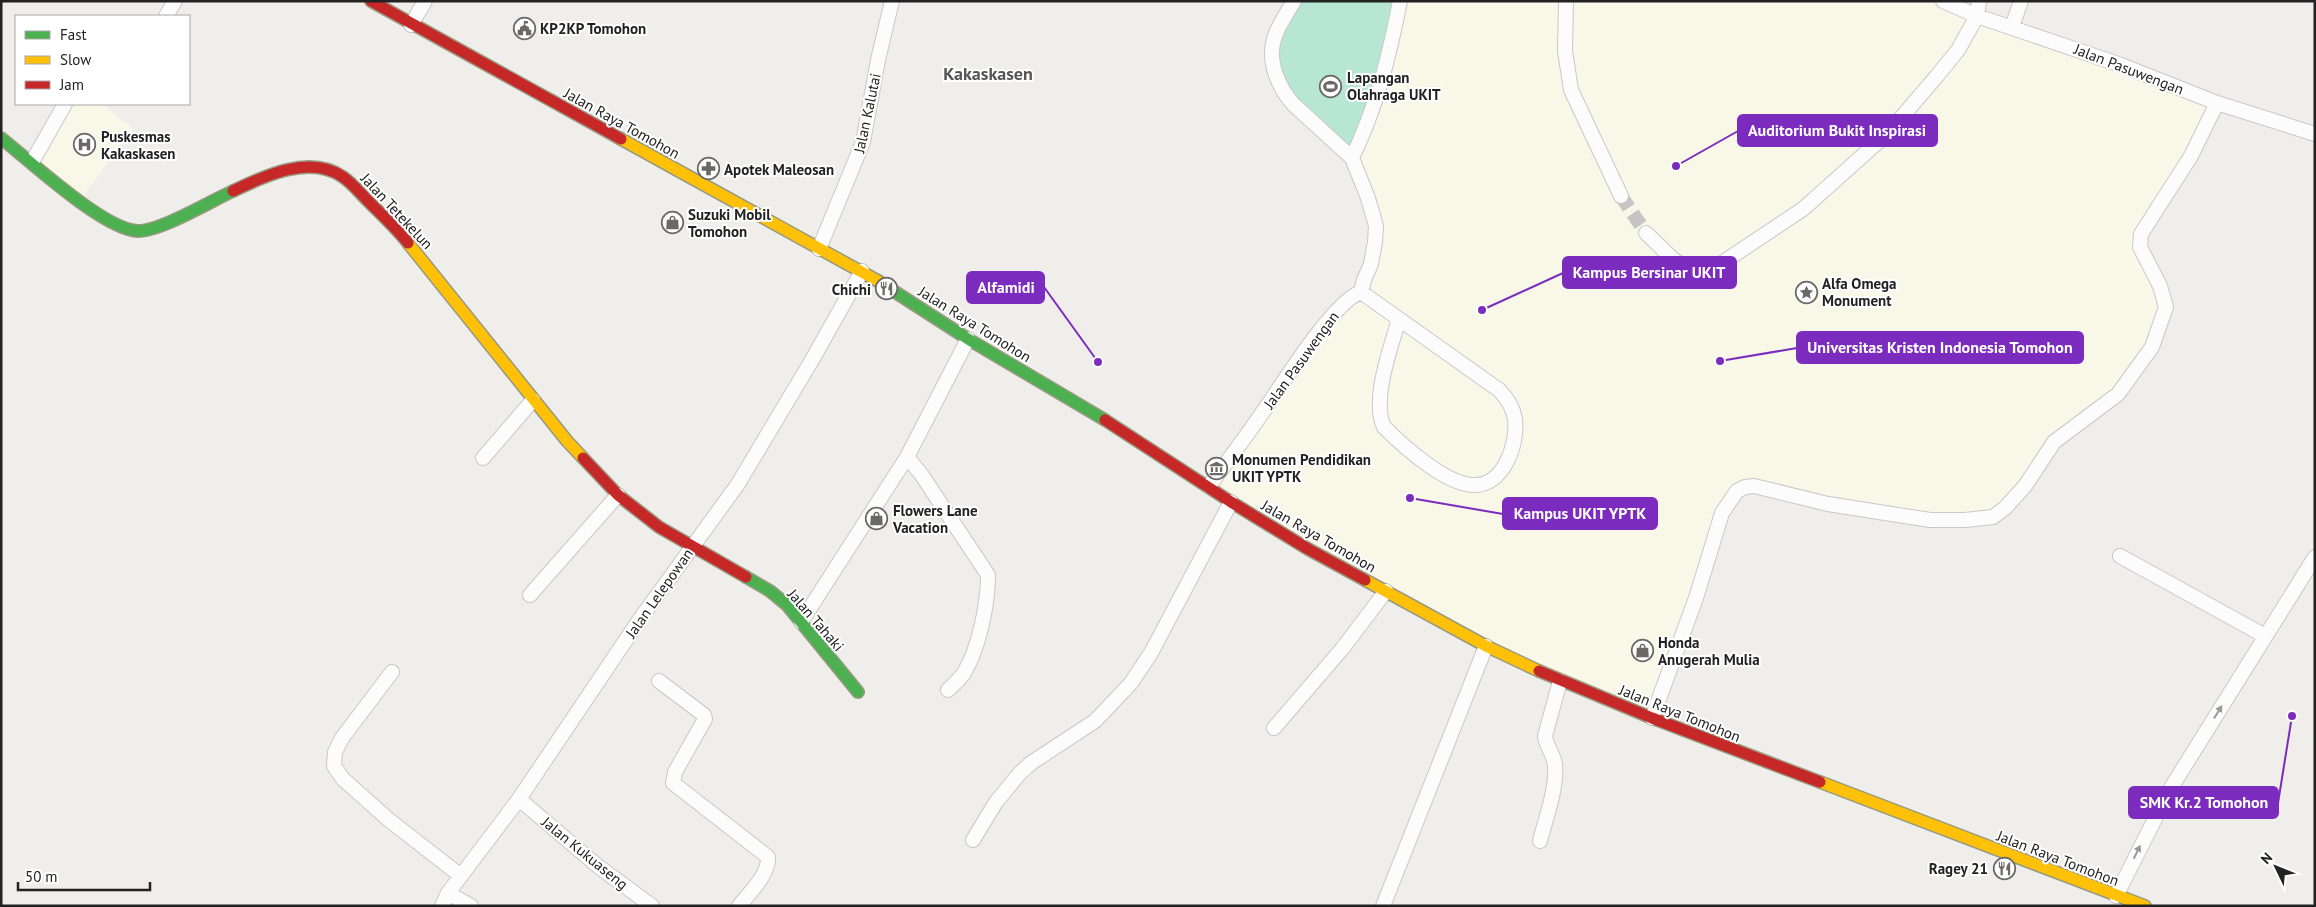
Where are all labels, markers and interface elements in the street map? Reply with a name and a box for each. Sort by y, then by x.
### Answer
legend [15,15,190,105]
public building icon: KP2KP Tomohon [512,16,536,40]
place label: KP2KP Tomohon [540,19,646,38]
text: Fast [60,25,87,44]
street label: Jalan Pasuwengan [2071,39,2187,99]
text: Slow [60,50,91,69]
district label: Kakaskasen [943,62,1033,85]
place label: Lapangan Olahraga UKIT [1347,68,1441,104]
street label: Jalan Kalutai [849,71,885,156]
sports icon: Lapangan Olahraga UKIT [1319,74,1343,98]
text: Jam [59,75,84,94]
street label: Jalan Raya Tomohon [560,83,683,163]
callout: Auditorium Bukit Inspirasi [1738,115,1937,146]
text: Auditorium Bukit Inspirasi [1748,120,1926,140]
place label: Puskesmas Kakaskasen [101,127,176,163]
hospital icon: Puskesmas Kakaskasen [73,133,97,157]
pharmacy icon: Apotek Maleosan [696,157,720,181]
place label: Apotek Maleosan [724,160,834,179]
street label: Jalan Tetekelun [356,168,437,253]
place label: Suzuki Mobil Tomohon [688,205,771,241]
shop icon: Suzuki Mobil Tomohon [660,211,684,235]
callout: Kampus Bersinar UKIT [1563,257,1736,288]
text: Kampus Bersinar UKIT [1573,262,1725,282]
callout: Alfamidi [967,272,1044,303]
place label: Alfa Omega Monument [1822,274,1897,310]
restaurant icon: Chichi [875,277,899,301]
text: Alfamidi [977,277,1035,297]
place label: Chichi [832,280,871,299]
place icon: Alfa Omega Monument [1794,280,1818,304]
street label: Jalan Raya Tomohon [914,281,1035,366]
street label: Jalan Pasuwengan [1259,308,1343,413]
callout: Universitas Kristen Indonesia Tomohon [1797,332,2083,363]
text: Universitas Kristen Indonesia Tomohon [1807,337,2073,357]
place label: Monumen Pendidikan UKIT YPTK [1232,450,1371,486]
museum icon: Monumen Pendidikan UKIT YPTK [1204,456,1228,480]
street label: Jalan Raya Tomohon [1257,495,1380,577]
callout: Kampus UKIT YPTK [1503,498,1657,529]
place label: Flowers Lane Vacation [892,501,978,537]
text: Kampus UKIT YPTK [1514,503,1646,523]
shop icon: Flowers Lane Vacation [865,507,889,531]
street label: Jalan Lelepowan [621,545,697,642]
street label: Jalan Tahaki [783,584,848,655]
place label: Honda Anugerah Mulia [1658,633,1760,669]
shop icon: Honda Anugerah Mulia [1630,639,1654,663]
street label: Jalan Raya Tomohon [1616,680,1743,746]
one-way arrow [2214,705,2223,718]
callout: SMK Kr.2 Tomohon [2129,787,2278,818]
text: SMK Kr.2 Tomohon [2140,792,2268,812]
street label: Jalan Kukuaseng [537,812,632,894]
street label: Jalan Raya Tomohon [1993,826,2122,890]
north arrow [2251,842,2301,892]
one-way arrow [2133,845,2141,859]
text: N [2257,849,2276,868]
restaurant icon: Ragey 21 [1992,856,2016,880]
place label: Ragey 21 [1929,859,1988,878]
scale bar [18,860,150,892]
text: 50 m [25,867,58,886]

